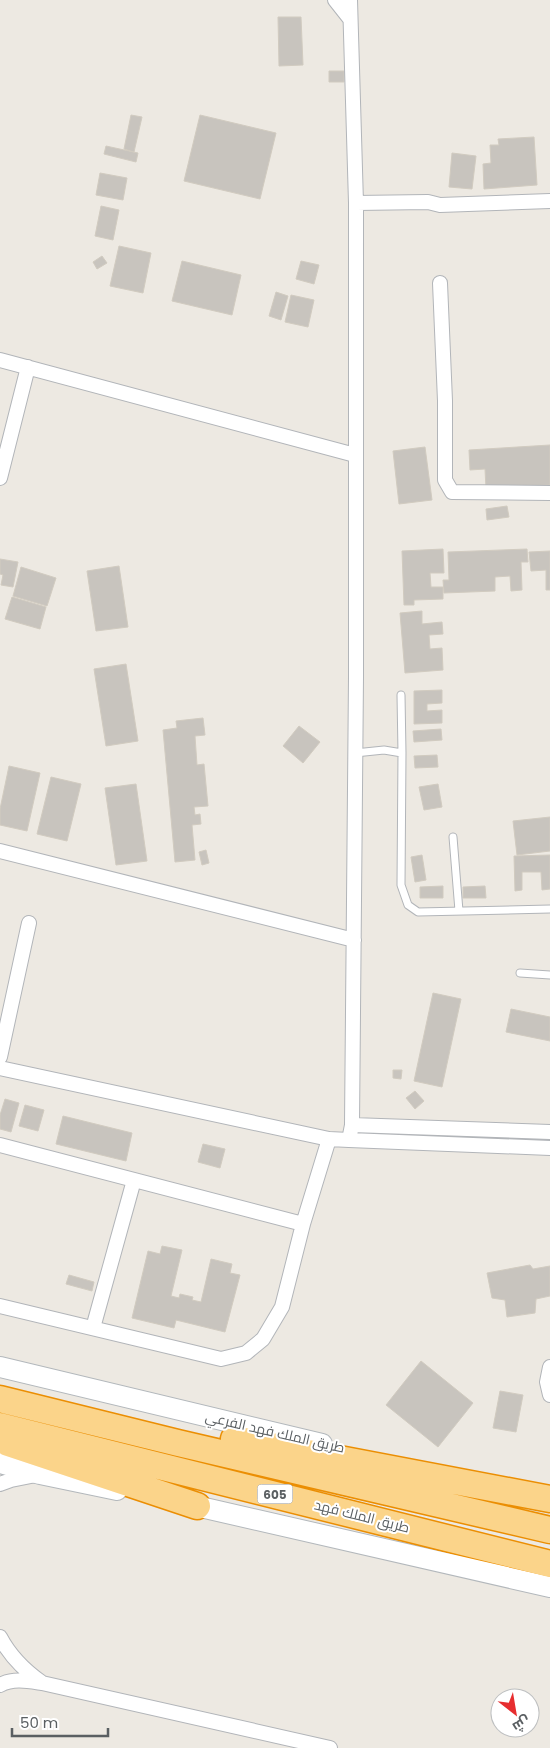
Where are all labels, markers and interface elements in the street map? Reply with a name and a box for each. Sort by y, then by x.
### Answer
street label: طريق الملك فهد الفرعي [203,1406,347,1460]
road number: 605 [258,1485,292,1504]
street label: طريق الملك فهد [312,1495,412,1537]
north arrow [490,1688,540,1738]
scale bar [12,1706,109,1738]
text: ش [509,1711,535,1737]
text: 50 m [20,1712,58,1733]

